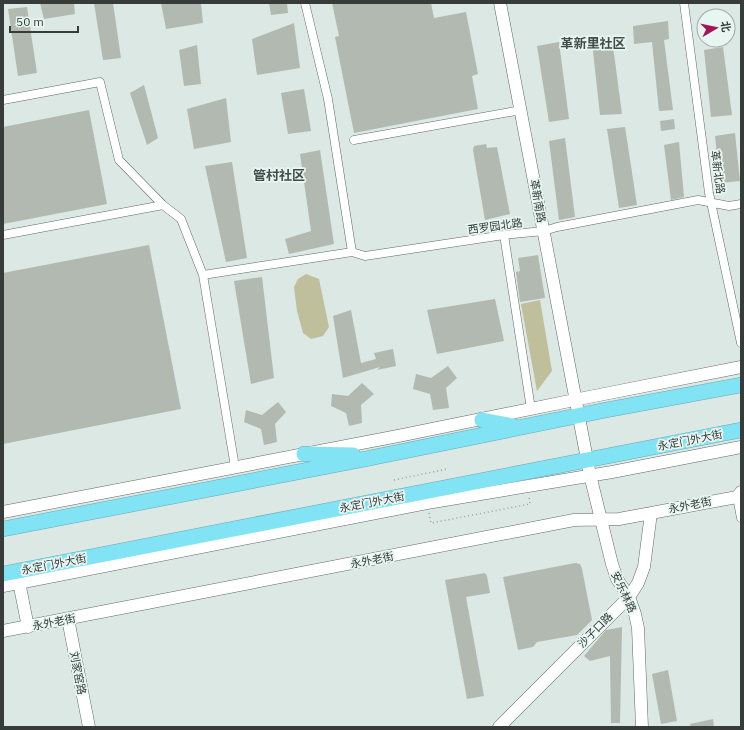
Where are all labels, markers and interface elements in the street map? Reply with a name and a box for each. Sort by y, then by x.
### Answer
scale bar [10,8,78,34]
north arrow [696,8,736,48]
text: 50 m [16,14,44,29]
text: 北 [718,20,734,33]
district label: 革新里社区 [560,35,626,52]
street label: 革新北路 [708,149,728,195]
district label: 管村社区 [253,167,305,184]
street label: 革新南路 [527,178,549,224]
street label: 西罗园北路 [467,215,523,237]
street label: 永定门外大街 [656,427,724,453]
street label: 永定门外大街 [338,489,406,515]
street label: 永外老街 [667,494,713,516]
street label: 永外老街 [349,549,395,571]
street label: 永定门外大街 [20,551,88,577]
street label: 安乐林路 [608,569,640,615]
street label: 沙子口路 [574,609,616,651]
street label: 永外老街 [31,611,77,633]
street label: 刘家窑路 [67,650,89,696]

